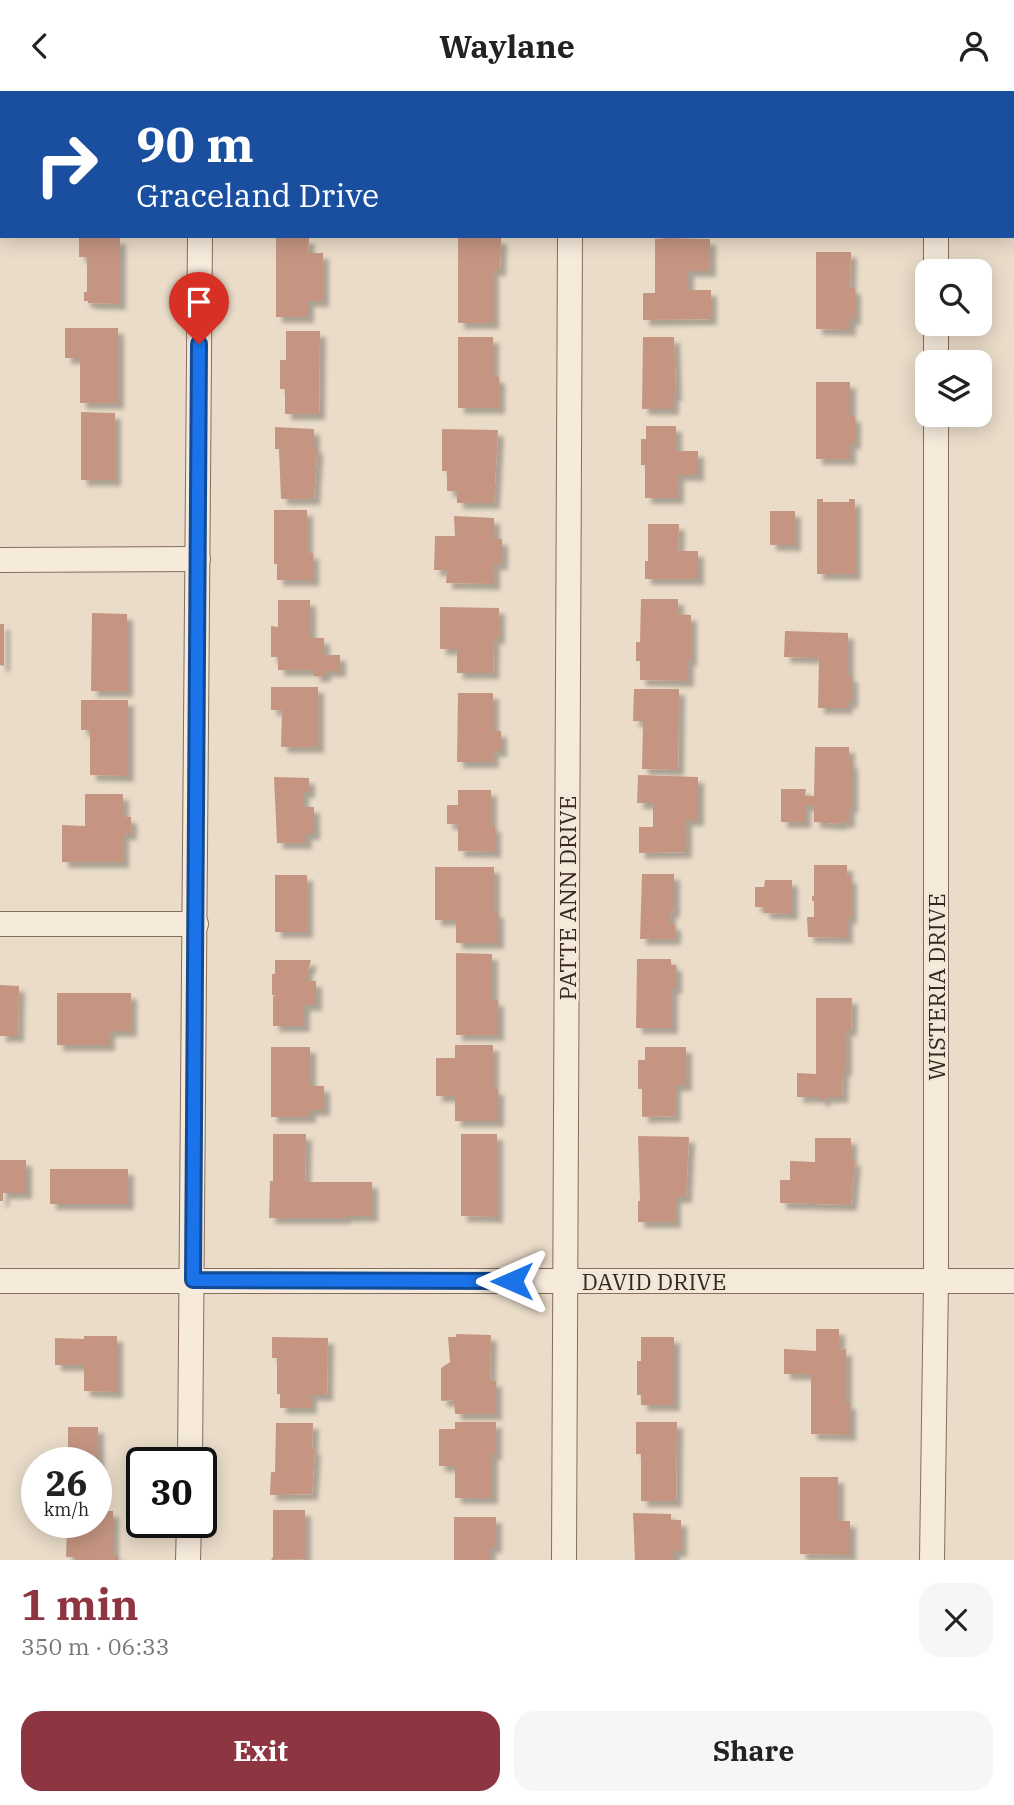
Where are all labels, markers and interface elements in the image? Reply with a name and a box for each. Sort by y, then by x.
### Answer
text: Waylane [439,25,575,67]
icon: back [21,27,59,65]
icon: person [955,27,993,65]
text: 90 m [136,112,254,175]
icon: right [21,119,112,210]
text: Graceland Drive [136,174,379,216]
map controls [915,259,992,427]
button: search [915,259,992,336]
pin [169,272,229,344]
icon: arrive [180,283,218,321]
button: layers [915,350,992,427]
street label: PATTE ANN DRIVE [552,795,582,1001]
street label: WISTERIA DRIVE [921,893,951,1081]
position arrow [475,1244,549,1318]
street label: DAVID DRIVE [582,1266,726,1296]
speed limit sign: 30 [126,1447,217,1538]
text: 26 [45,1460,88,1506]
text: km/h [44,1498,89,1521]
text: 1 min [21,1577,139,1632]
button: close [919,1583,993,1657]
text: 350 m · 06:33 [21,1631,170,1661]
button: Exit [21,1711,500,1791]
button: Share [514,1711,993,1791]

